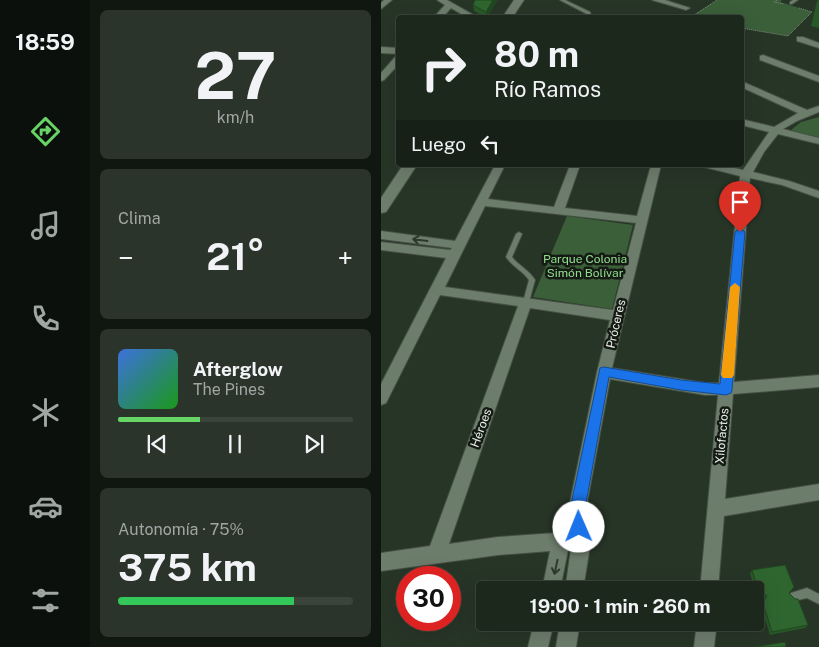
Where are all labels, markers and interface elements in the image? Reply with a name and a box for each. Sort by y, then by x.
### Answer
text: 18:59 [15,29,75,55]
text: 80 m [494,34,579,75]
icon: right [411,35,476,100]
text: 27 [195,37,276,114]
text: Río Ramos [494,76,601,102]
text: km/h [217,108,254,127]
icon: directions [28,114,63,149]
icon: left [476,130,504,158]
text: Luego [411,133,466,155]
pin [719,181,761,232]
icon: arrive [726,188,754,216]
icon: music [28,208,63,243]
text: Clima [118,209,161,228]
text: 21° [206,234,265,279]
one-way arrow [412,235,428,245]
text: − [118,241,134,274]
text: + [337,241,353,274]
park label: Parque Colonia Simón Bolívar [543,252,627,280]
street label: Próceres [604,298,628,350]
icon: phone [28,301,63,336]
text: Afterglow [193,358,283,380]
text: The Pines [193,380,265,399]
icon: climate [28,395,63,430]
street label: Héroes [468,407,494,449]
street label: Xilofactos [713,407,731,465]
icon: previous [143,430,171,458]
icon: pause [221,430,249,458]
icon: next [300,430,328,458]
icon: car [28,489,63,524]
position arrow [552,500,604,552]
text: Autonomía · 75% [118,520,244,539]
text: 375 km [118,545,257,590]
one-way arrow [550,559,560,575]
speed limit sign: 30 [396,566,461,631]
icon: filters [28,583,63,618]
text: 19:00 · 1 min · 260 m [530,595,711,617]

